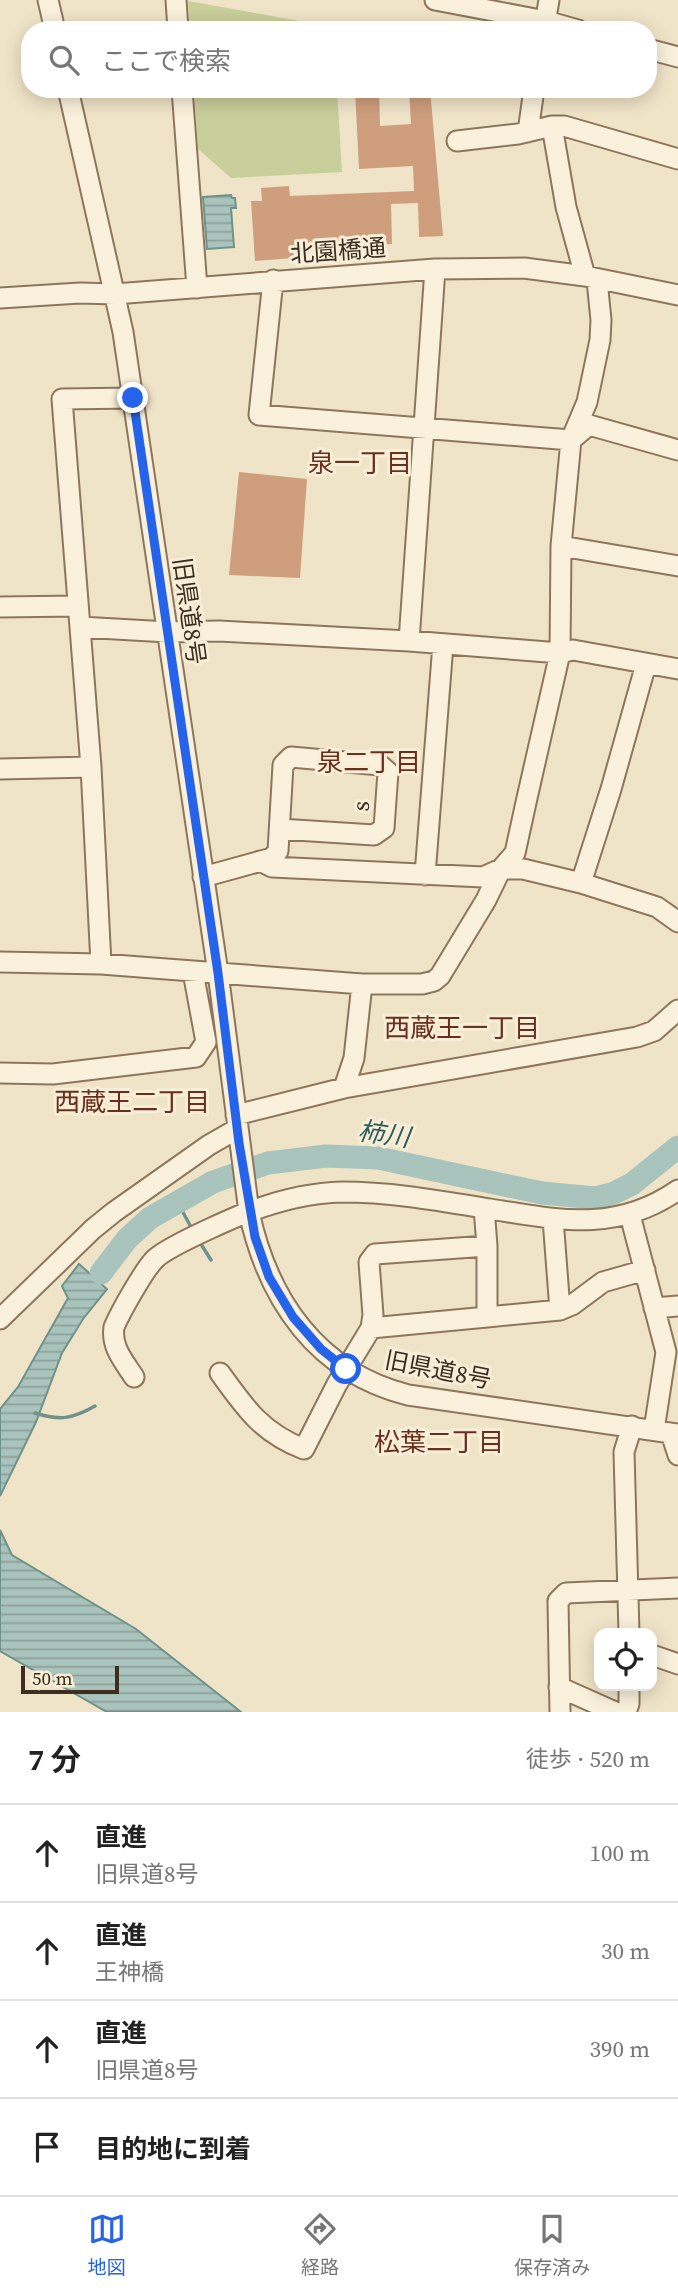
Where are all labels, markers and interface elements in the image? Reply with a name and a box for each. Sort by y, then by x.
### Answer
search box [21,21,657,98]
icon: search [45,41,83,79]
text: ここで検索 [101,43,231,79]
street label: 北園橋通 [289,231,387,270]
route end [117,382,148,413]
district label: 泉一丁目 [308,445,412,481]
street label: 旧県道8号 [166,555,213,667]
district label: 泉二丁目 [317,744,421,780]
street label: s [344,800,377,812]
district label: 西蔵王一丁目 [384,1010,540,1046]
district label: 西蔵王二丁目 [54,1084,210,1120]
water label: 柿川 [356,1113,415,1156]
street label: 旧県道8号 [382,1343,494,1396]
route start [330,1353,361,1384]
district label: 松葉二丁目 [374,1424,504,1460]
map controls [594,1628,657,1691]
button: locate [594,1628,657,1691]
scale bar [21,1663,119,1695]
text: 50 m [32,1665,73,1691]
text: 7 分 [28,1739,81,1780]
text: 徒歩 · 520 m [526,1743,650,1775]
text: 直進 [95,1819,147,1855]
icon: ahead [28,1834,66,1872]
text: 100 m [589,1837,650,1869]
text: 旧県道8号 [95,1858,199,1890]
text: 直進 [95,1917,147,1953]
icon: ahead [28,1932,66,1970]
text: 30 m [601,1935,650,1967]
text: 王神橋 [95,1956,164,1988]
text: 直進 [95,2015,147,2051]
icon: ahead [28,2030,66,2068]
text: 390 m [589,2033,650,2065]
text: 旧県道8号 [95,2054,199,2086]
icon: arrive [28,2128,66,2166]
text: 目的地に到着 [95,2131,251,2167]
tab: 地図 [88,2210,126,2280]
tab: 経路 [301,2210,339,2280]
tab: 保存済み [514,2210,590,2280]

